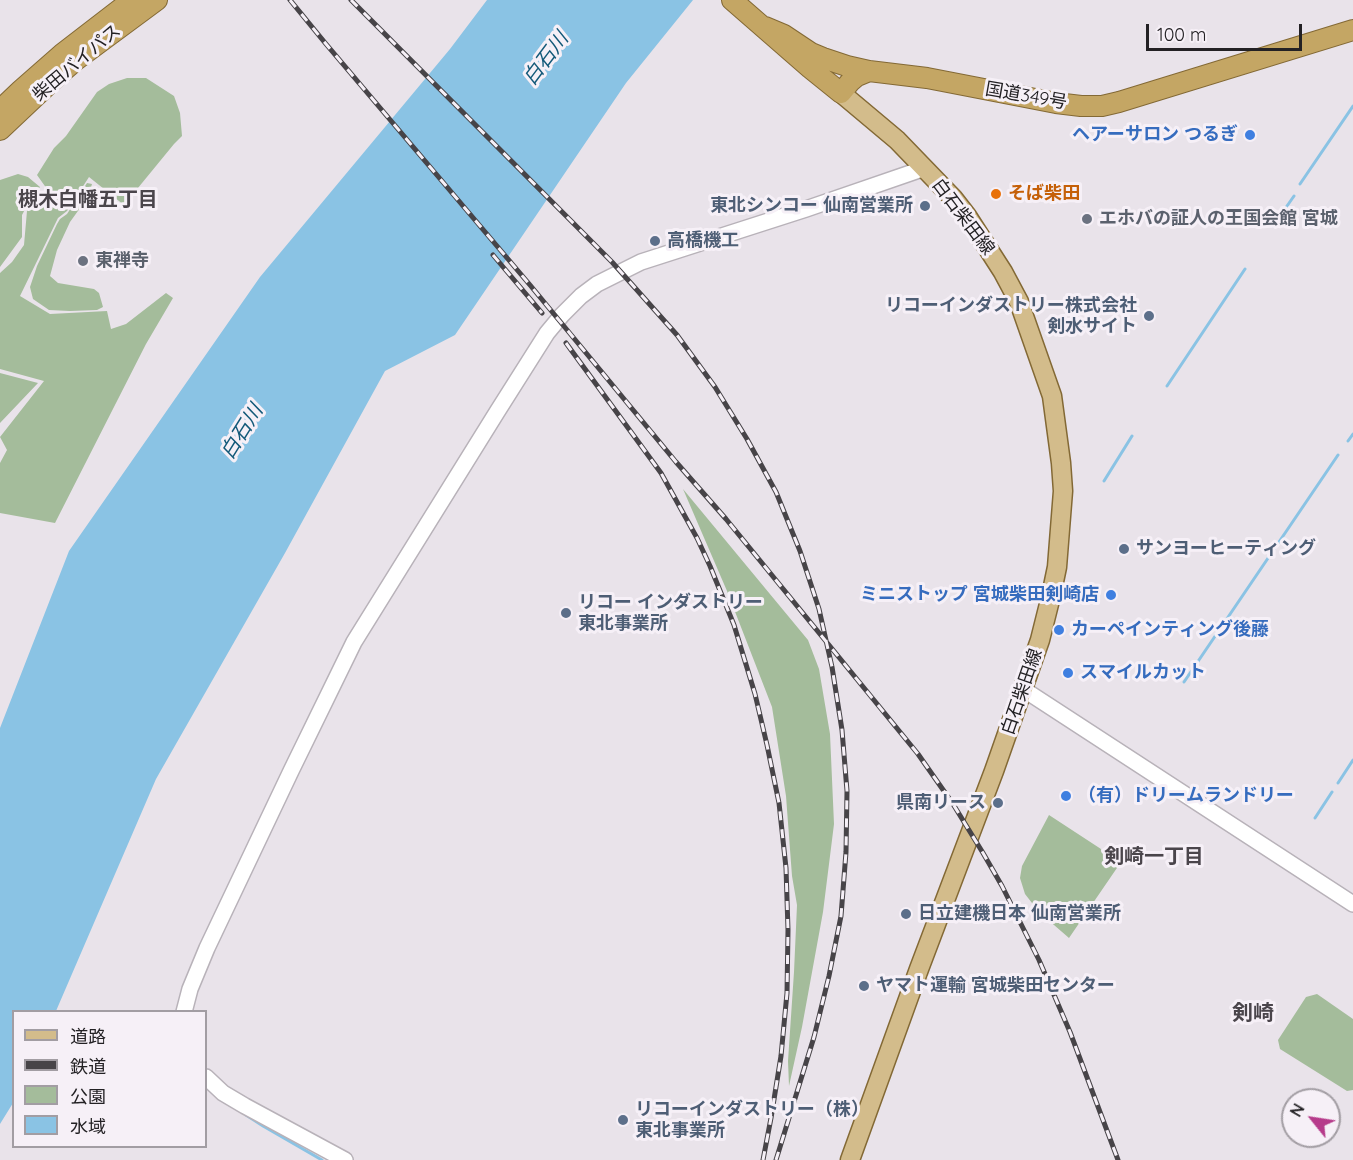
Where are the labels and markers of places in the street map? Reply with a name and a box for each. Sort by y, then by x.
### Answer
place label: ヘアーサロン つるぎ [1072,124,1238,146]
marker: ヘアーサロン つるぎ [1243,128,1257,142]
place label: そば柴田 [1008,183,1080,205]
marker: そば柴田 [989,187,1003,201]
place label: 東北シンコー 仙南営業所 [710,195,913,217]
marker: 東北シンコー 仙南営業所 [918,199,932,213]
place label: エホバの証人の王国会館 宮城 [1099,208,1338,230]
marker: エホバの証人の王国会館 宮城 [1080,212,1094,226]
place label: 高橋機工 [667,230,739,252]
marker: 高橋機工 [648,234,662,248]
place label: 東禅寺 [95,250,149,272]
marker: 東禅寺 [76,254,90,268]
place label: リコーインダストリー株式会社 剣水サイト [885,295,1137,338]
marker: リコーインダストリー株式会社 剣水サイト [1142,309,1156,323]
place label: サンヨーヒーティング [1136,538,1316,560]
marker: サンヨーヒーティング [1117,542,1131,556]
place label: ミニストップ 宮城柴田剣崎店 [860,584,1099,606]
marker: ミニストップ 宮城柴田剣崎店 [1104,588,1118,602]
place label: リコー インダストリー 東北事業所 [578,592,763,634]
marker: リコー インダストリー 東北事業所 [559,606,573,620]
place label: カーペインティング後藤 [1071,619,1269,641]
marker: カーペインティング後藤 [1052,623,1066,637]
place label: スマイルカット [1080,662,1206,684]
marker: スマイルカット [1061,666,1075,680]
place label: （有）ドリームランドリー [1078,785,1294,807]
marker: （有）ドリームランドリー [1059,789,1073,803]
place label: 県南リース [896,792,986,814]
marker: 県南リース [991,796,1005,810]
place label: 日立建機日本 仙南営業所 [918,903,1121,925]
marker: 日立建機日本 仙南営業所 [899,907,913,921]
place label: ヤマト運輸 宮城柴田センター [876,975,1115,997]
marker: ヤマト運輸 宮城柴田センター [857,979,871,993]
place label: リコーインダストリー（株） 東北事業所 [635,1099,869,1142]
marker: リコーインダストリー（株） 東北事業所 [616,1113,630,1127]

